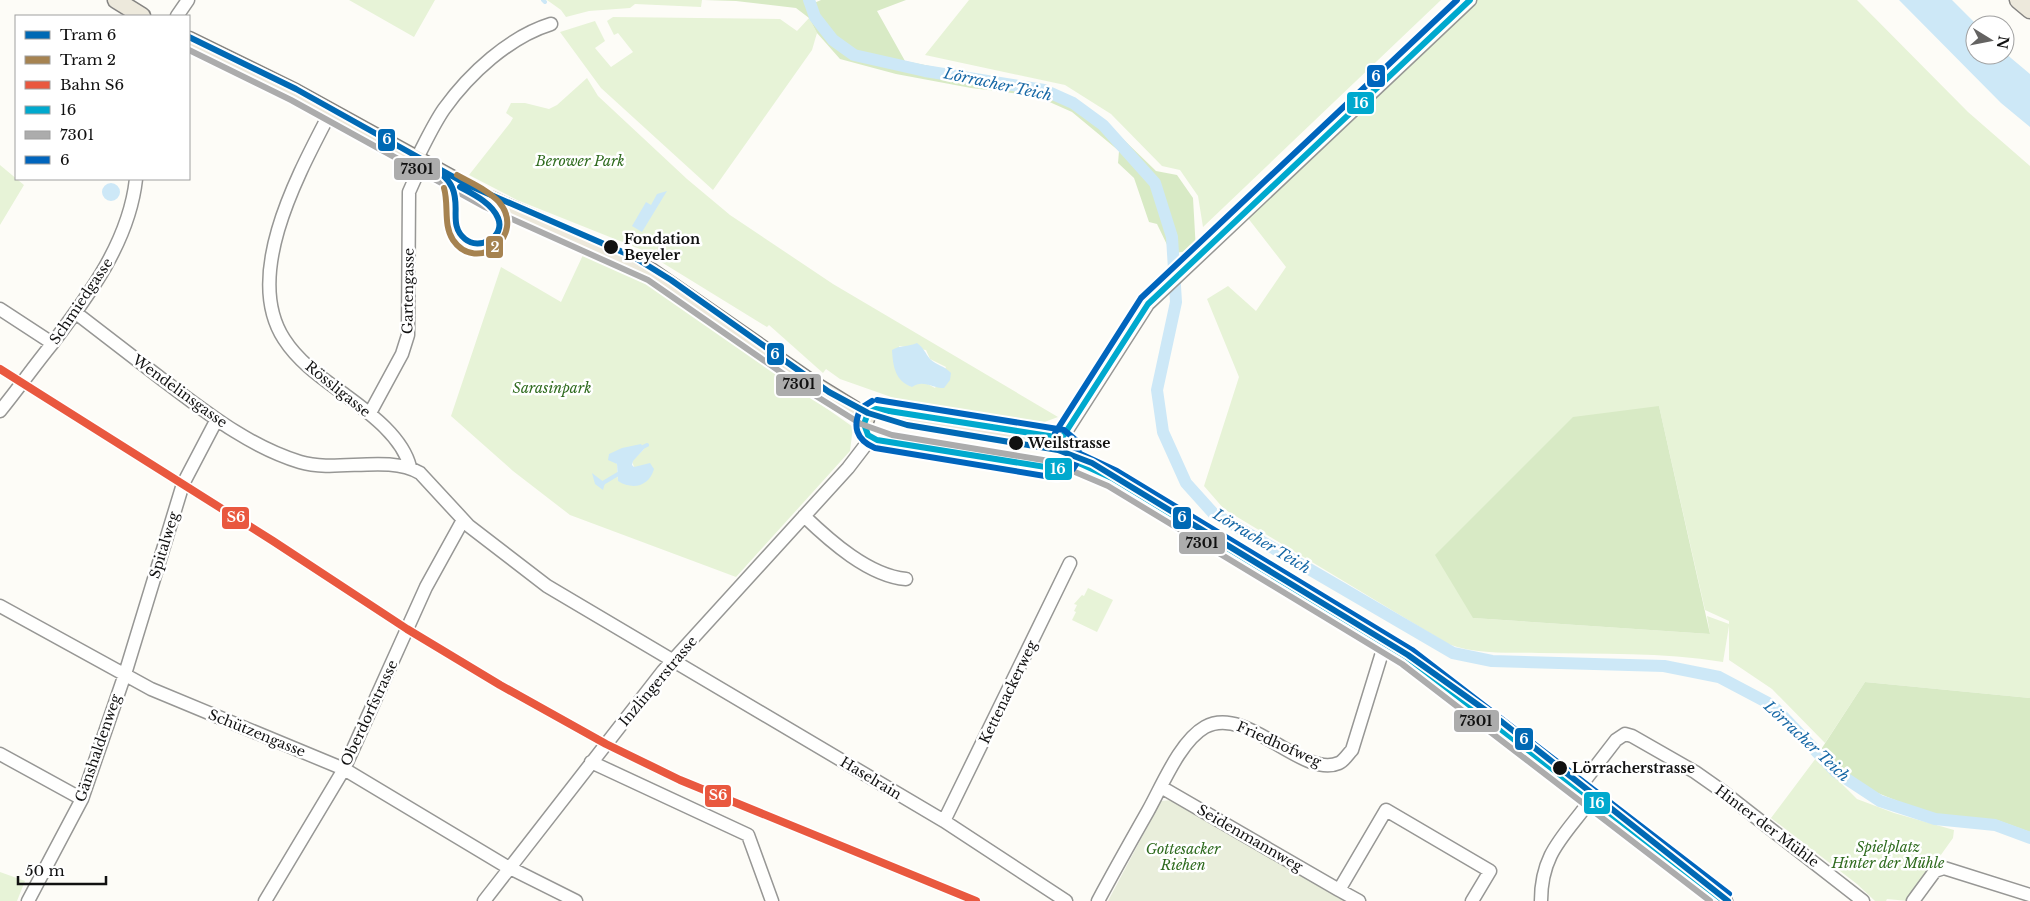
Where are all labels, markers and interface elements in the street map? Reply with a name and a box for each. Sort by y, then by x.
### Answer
legend [15,15,190,180]
north arrow [1965,15,2015,65]
text: Tram 6 [60,25,116,44]
text: N [1993,34,2013,50]
text: Tram 2 [60,50,116,69]
water label: Lörracher Teich [941,63,1054,105]
line badge: 6 [1366,64,1386,88]
text: 6 [1371,67,1381,85]
text: Bahn S6 [60,75,124,94]
line badge: 16 [1346,91,1375,115]
text: 16 [1353,94,1369,112]
text: 16 [60,100,76,119]
text: 7301 [60,125,94,144]
line badge: 6 [377,128,396,152]
text: 6 [382,130,392,148]
text: 6 [60,150,70,169]
park label: Berower Park [535,152,624,170]
line badge: 7301 [393,157,441,181]
text: 7301 [401,160,433,178]
place label: Fondation Beyeler [624,230,700,264]
line badge: 2 [485,235,504,259]
text: 2 [490,238,500,256]
marker: Fondation Beyeler [602,238,620,256]
street label: Gartengasse [398,248,418,334]
street label: Schmiedgasse [45,254,117,348]
line badge: 6 [766,342,785,366]
text: 6 [770,345,780,363]
street label: Wendelinsgasse [128,350,231,431]
street label: Rössligasse [302,357,374,421]
line badge: 7301 [775,373,822,397]
text: 7301 [783,375,815,393]
park label: Sarasinpark [513,379,591,397]
marker: Weilstrasse [1007,434,1025,452]
place label: Weilstrasse [1027,434,1110,452]
line badge: 16 [1044,457,1073,481]
text: 16 [1050,460,1066,478]
water label: Lörracher Teich [1209,504,1314,578]
line badge: S6 [221,506,250,530]
line badge: 6 [1172,506,1192,530]
text: S6 [227,508,245,526]
text: 6 [1177,508,1187,526]
street label: Spitalweg [145,509,183,581]
line badge: 7301 [1178,531,1226,555]
text: 7301 [1186,534,1218,552]
street label: Inzlingerstrasse [615,632,701,730]
street label: Kettenackerweg [975,637,1041,747]
street label: Oberdorfstrasse [337,657,401,769]
street label: Gänshaldenweg [71,691,125,804]
water label: Lörracher Teich [1760,696,1854,786]
street label: Schützengasse [206,705,308,761]
line badge: 7301 [1453,709,1500,733]
text: 7301 [1460,712,1492,730]
street label: Friedhofweg [1234,717,1325,771]
line badge: 6 [1514,727,1534,751]
text: 6 [1519,730,1529,748]
street label: Haselrain [837,753,905,804]
marker: Lörracherstrasse [1551,759,1569,777]
place label: Lörracherstrasse [1572,759,1695,777]
street label: Hinter der Mühle [1712,781,1822,871]
line badge: S6 [704,784,732,808]
text: S6 [709,786,727,804]
line badge: 16 [1583,791,1611,815]
text: 16 [1589,794,1605,812]
street label: Seidenmannweg [1194,800,1306,876]
park label: Spielplatz Hinter der Mühle [1831,838,1945,872]
park label: Gottesacker Riehen [1146,840,1221,874]
scale bar [18,854,105,886]
text: 50 m [25,861,65,880]

